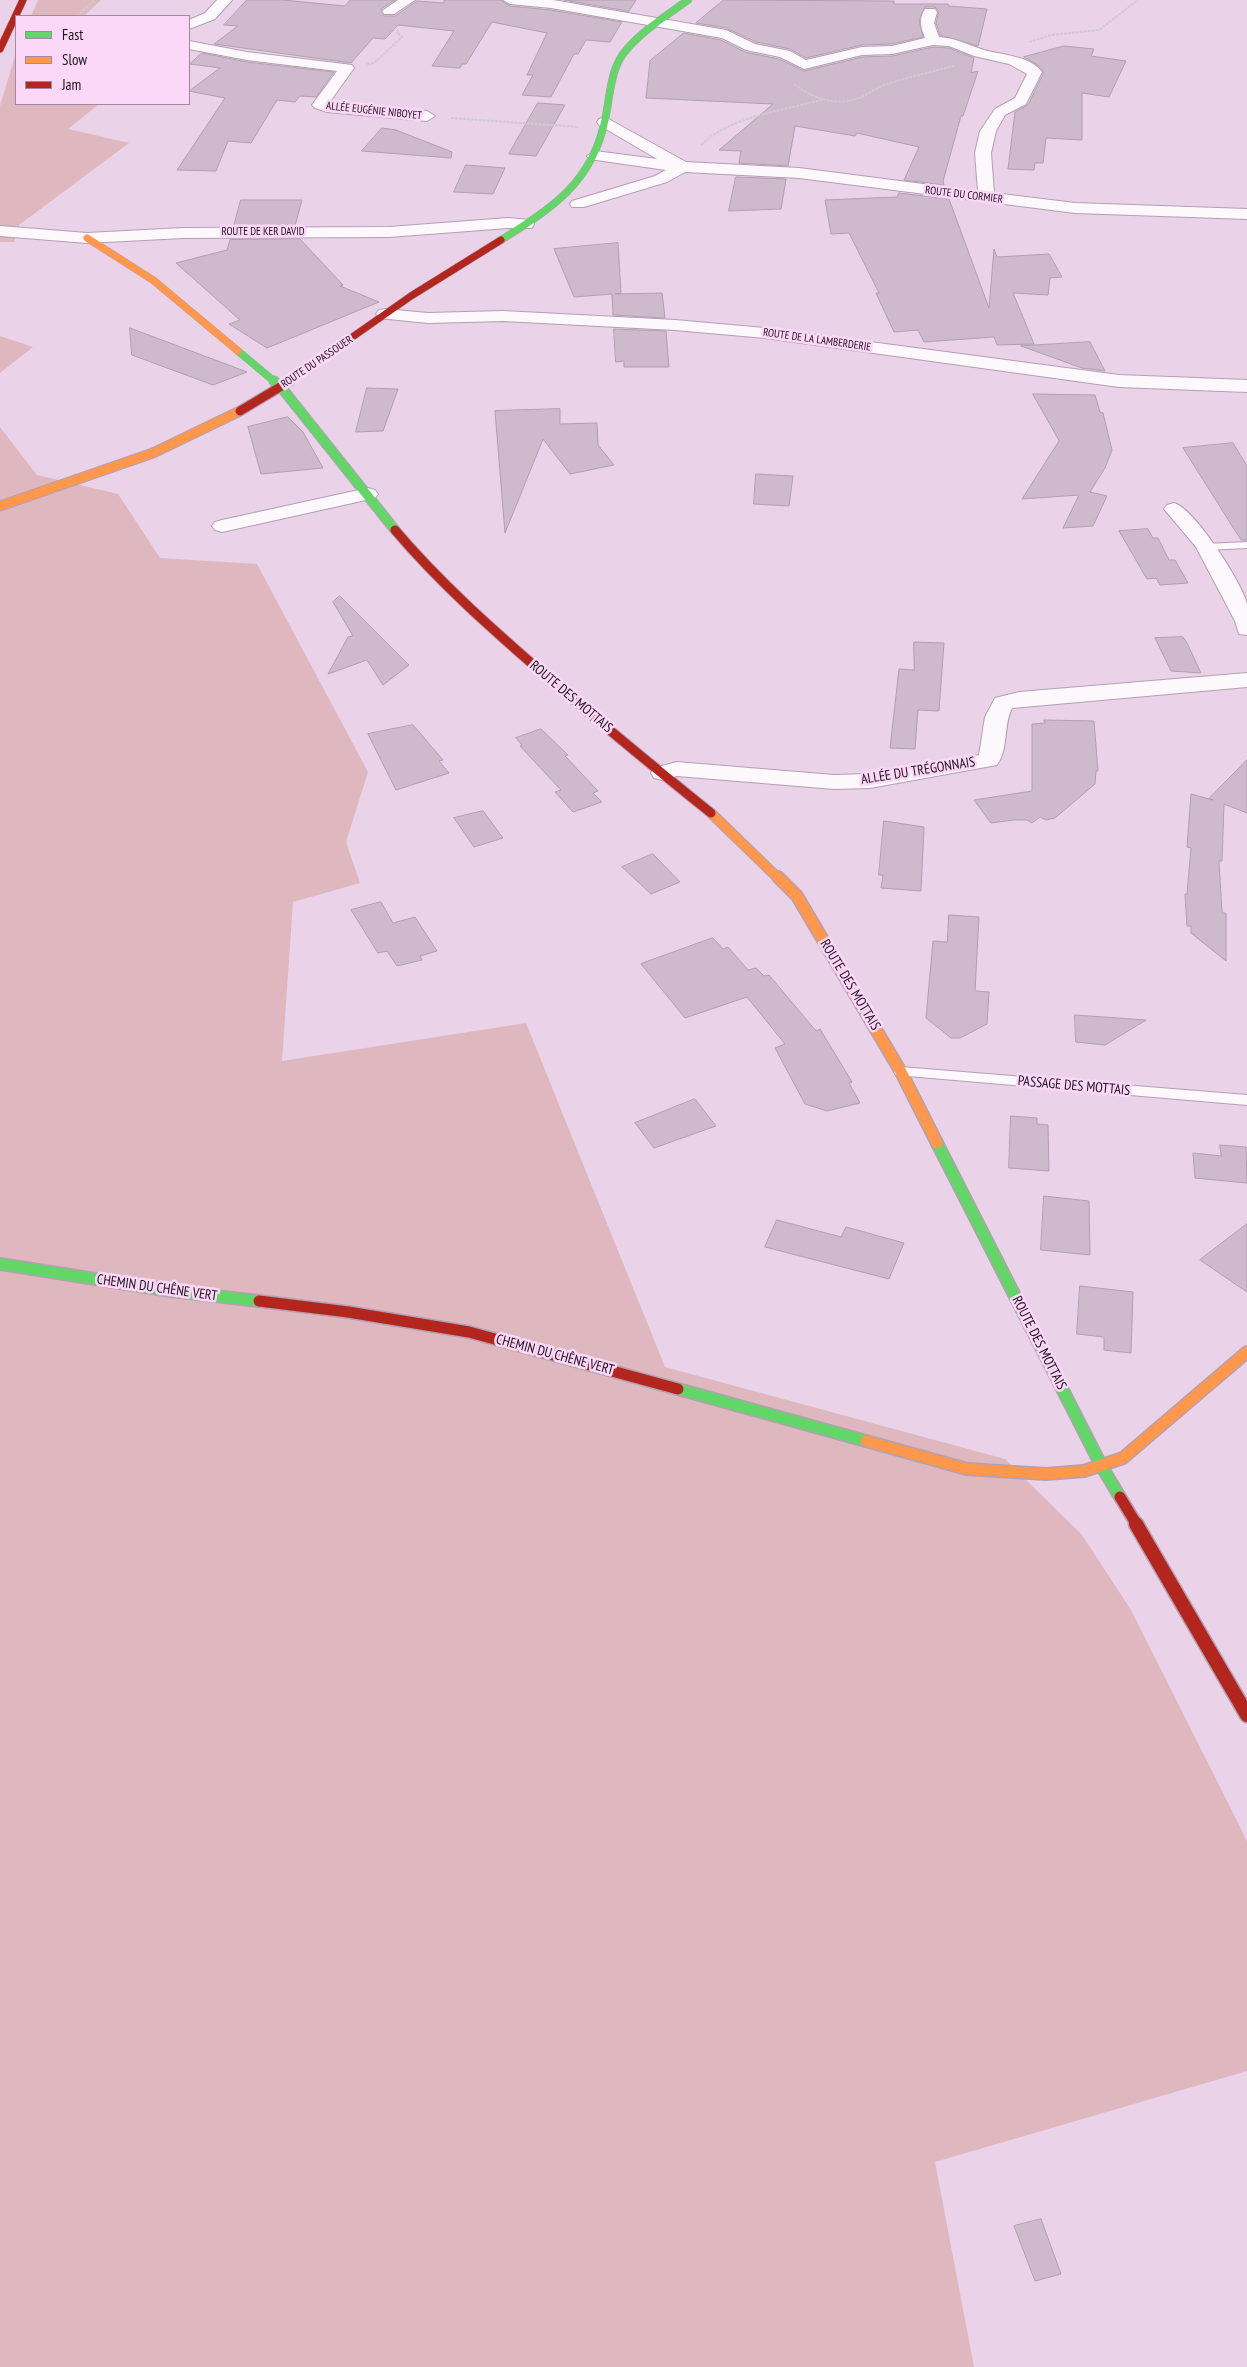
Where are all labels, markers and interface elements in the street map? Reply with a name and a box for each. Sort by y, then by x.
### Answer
legend [15,15,190,105]
text: Fast [62,25,83,44]
text: Slow [62,50,87,69]
text: Jam [62,75,81,94]
street label: ALLÉE EUGÉNIE NIBOYET [325,99,423,123]
street label: ROUTE DU CORMIER [924,184,1004,206]
street label: ROUTE DE KER DAVID [221,225,305,239]
street label: ROUTE DE LA LAMBERDERIE [762,326,872,354]
street label: ROUTE DU PASSOUER [279,333,355,391]
street label: ROUTE DES MOTTAIS [526,658,616,736]
street label: ALLÉE DU TRÉGONNAIS [860,754,976,788]
street label: ROUTE DES MOTTAIS [816,937,884,1033]
street label: PASSAGE DES MOTTAIS [1017,1073,1131,1099]
street label: CHEMIN DU CHÊNE VERT [96,1271,218,1305]
street label: ROUTE DES MOTTAIS [1008,1293,1070,1393]
street label: CHEMIN DU CHÊNE VERT [494,1331,616,1379]

